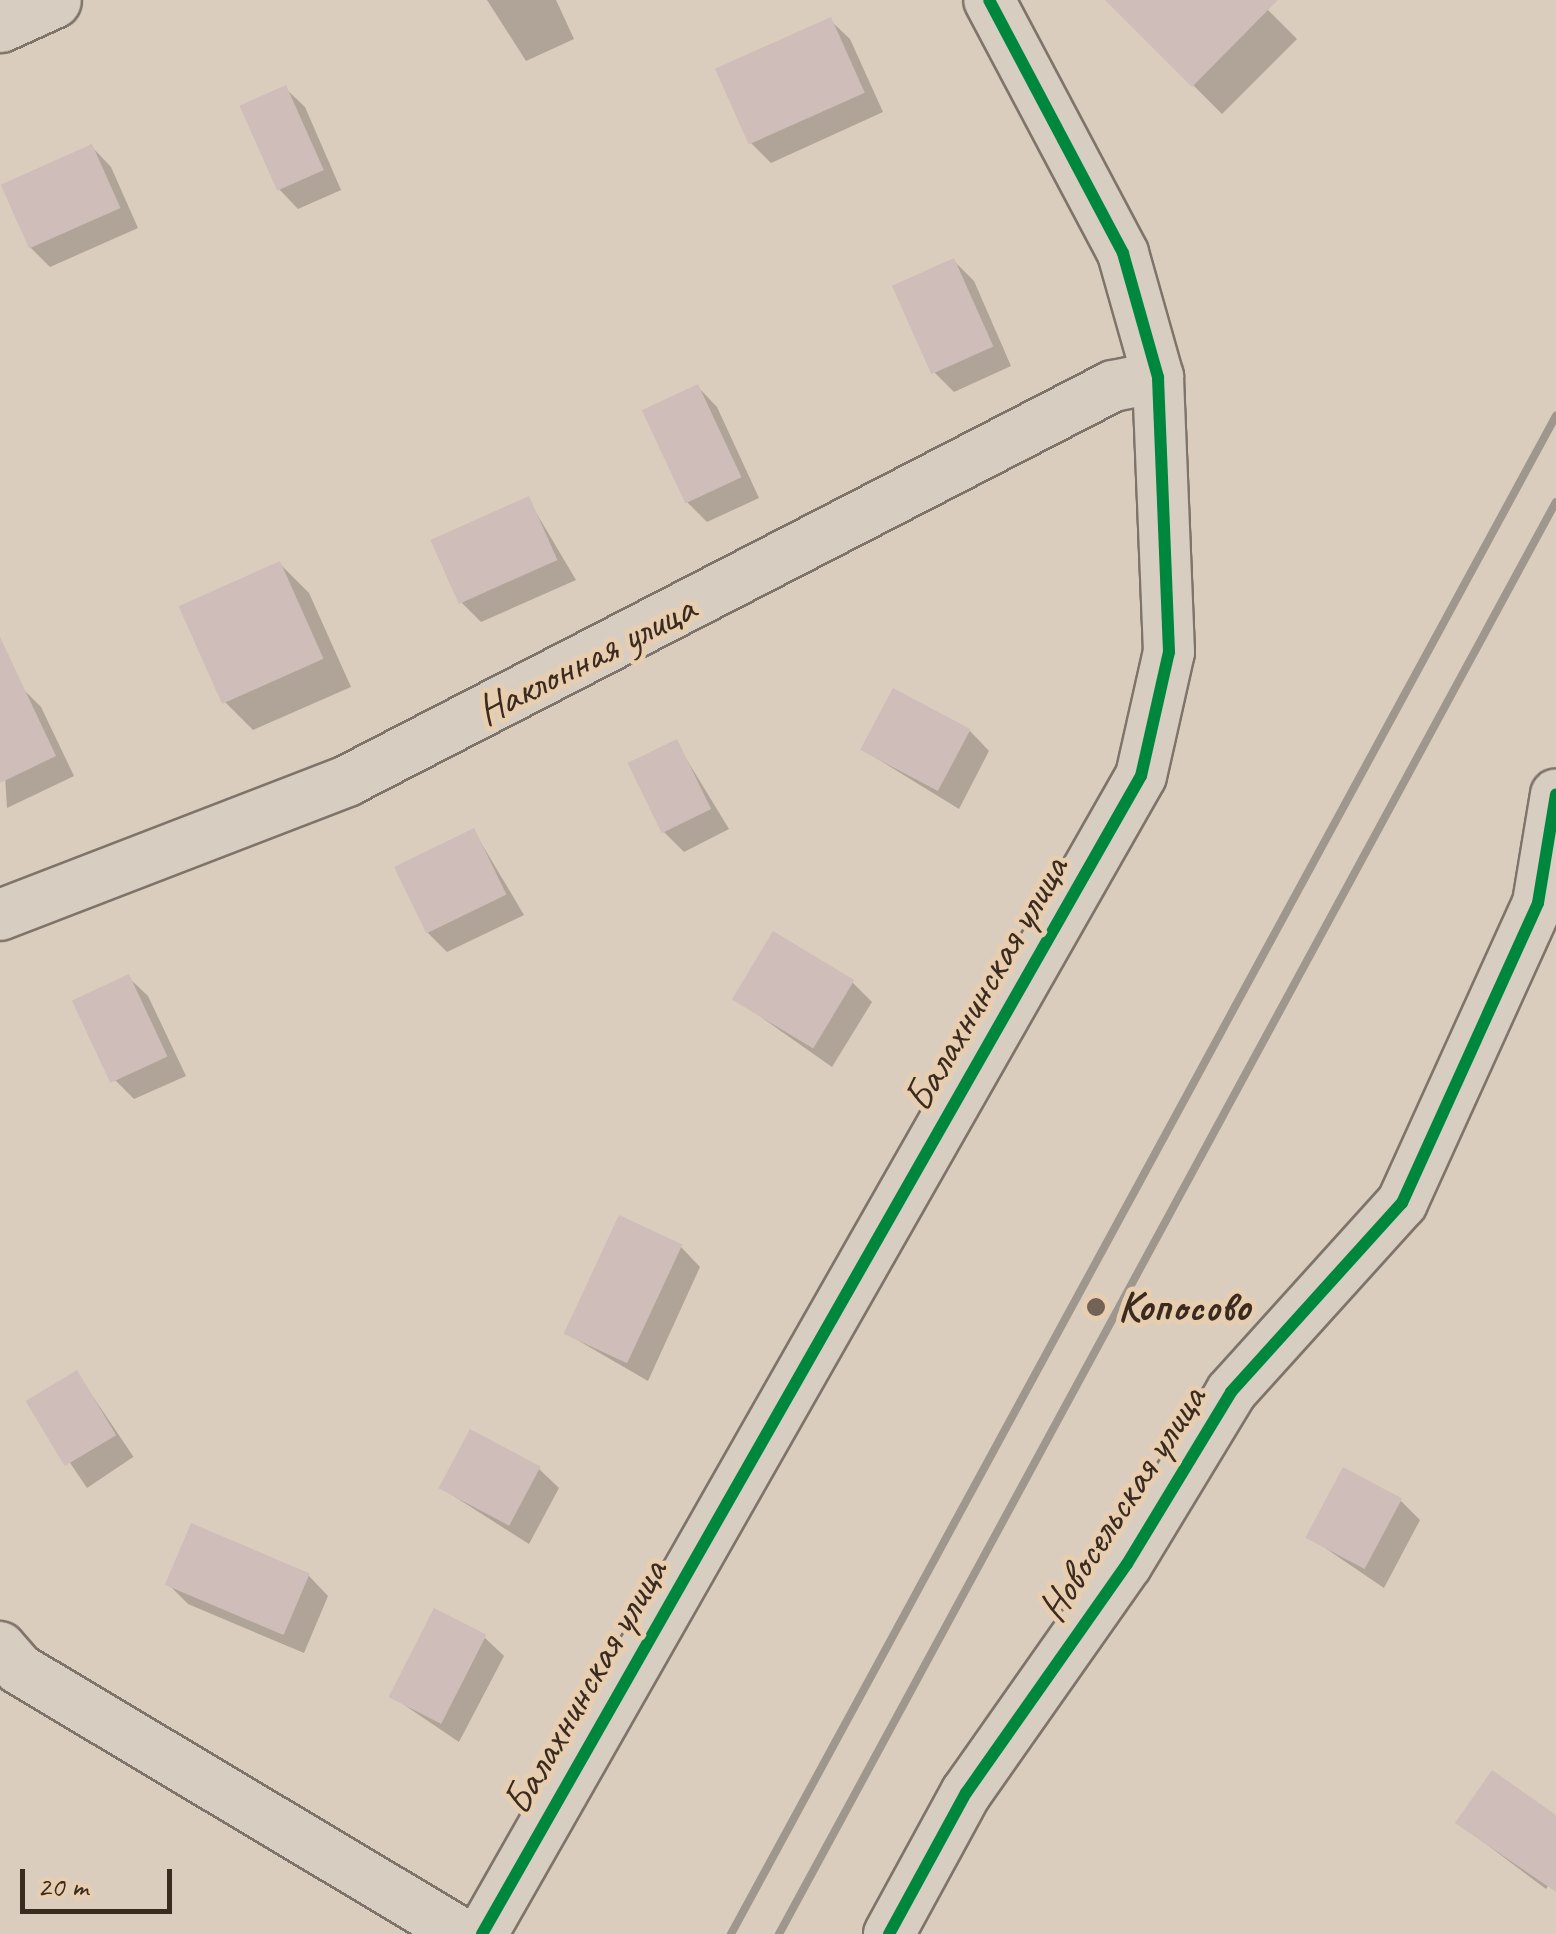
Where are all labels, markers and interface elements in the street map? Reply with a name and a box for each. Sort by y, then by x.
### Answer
street label: Наклонная улица [467,583,705,737]
street label: Балахнинская улица [892,846,1080,1122]
place label: Копосово [1118,1282,1250,1332]
marker: Копосово [1083,1294,1109,1320]
street label: Новосельская улица [1026,1375,1218,1633]
street label: Балахнинская улица [491,1549,679,1825]
scale bar [25,1849,178,1911]
text: 20 m [37,1867,88,1905]

